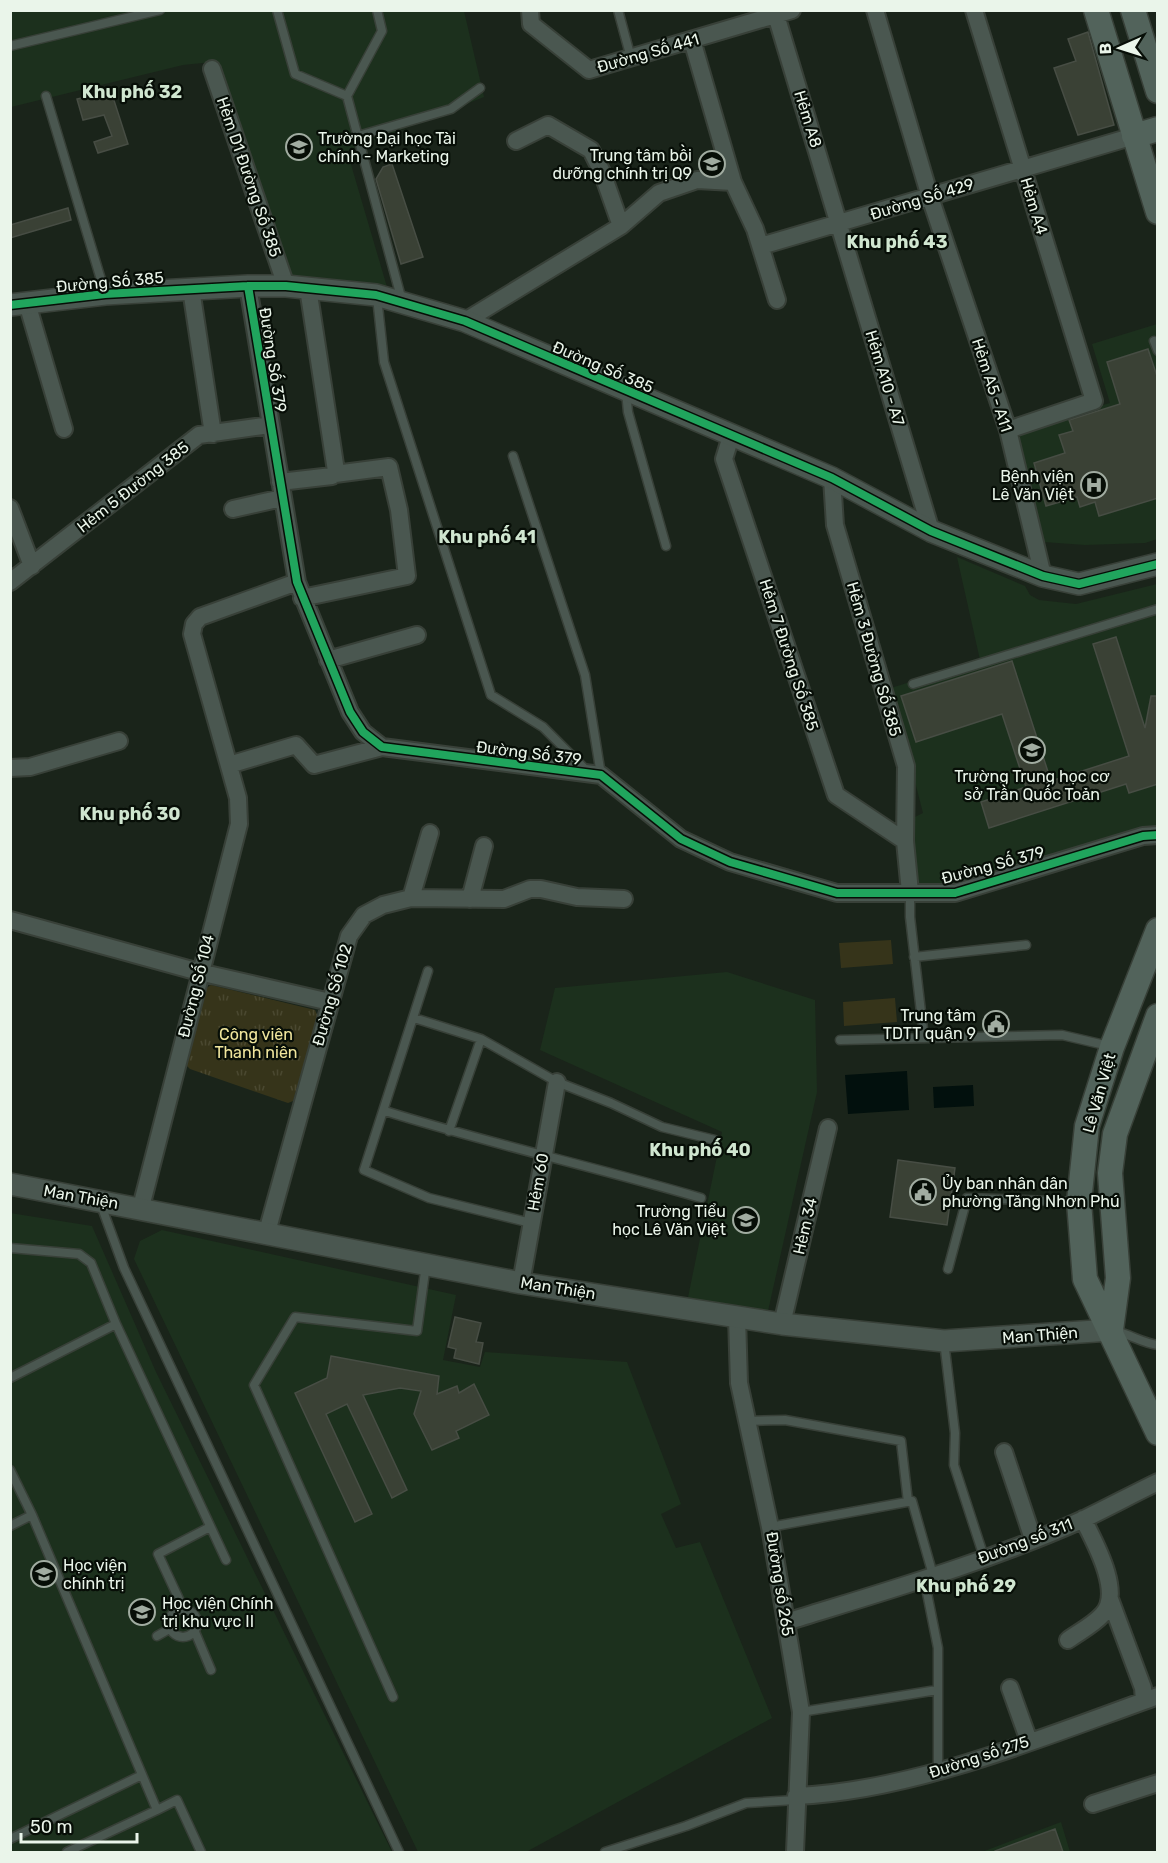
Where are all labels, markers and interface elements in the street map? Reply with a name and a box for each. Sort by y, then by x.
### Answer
north arrow [1090,18,1150,78]
street label: Đường Số 441 [595,28,701,77]
text: B [1096,43,1115,55]
district label: Khu phố 32 [82,80,182,103]
street label: Hẻm A8 [790,88,826,150]
street label: Hẻm D1 Đường Số 385 [213,94,287,260]
place label: Trường Đại học Tài chính - Marketing [318,129,456,166]
school or university icon: Trường Đại học Tài chính - Marketing [284,132,314,162]
place label: Trung tâm bồi dưỡng chính trị Q9 [553,144,692,183]
school or university icon: Trung tâm bồi dưỡng chính trị Q9 [697,149,727,179]
street label: Đường Số 429 [867,173,976,224]
street label: Hẻm A4 [1016,175,1052,237]
district label: Khu phố 43 [846,230,948,253]
street label: Đường Số 385 [55,266,165,296]
street label: Đường Số 379 [255,306,292,414]
street label: Hẻm A10 - A7 [861,328,909,428]
street label: Đường Số 385 [550,336,657,397]
street label: Hẻm A5 - A11 [968,336,1016,434]
street label: Hẻm 5 Đường 385 [73,437,193,537]
place label: Bệnh viện Lê Văn Việt [992,467,1074,504]
hospital icon: Bệnh viện Lê Văn Việt [1079,470,1109,500]
district label: Khu phố 41 [438,525,536,548]
street label: Hẻm 7 Đường Số 385 [755,576,824,733]
street label: Hẻm 3 Đường Số 385 [843,579,907,738]
school or university icon: Trường Trung học cơ sở Trần Quốc Toản [1017,735,1047,765]
street label: Đường Số 379 [475,736,583,769]
place label: Trường Trung học cơ sở Trần Quốc Toản [954,767,1110,804]
district label: Khu phố 30 [80,802,181,825]
street label: Đường Số 379 [939,841,1047,888]
street label: Đường Số 104 [173,932,218,1040]
street label: Đường Số 102 [307,942,356,1048]
place label: Trung tâm TDTT quận 9 [883,1006,976,1043]
public building icon: Trung tâm TDTT quận 9 [981,1009,1011,1039]
park label: Công viên Thanh niên [214,1025,298,1062]
street label: Lê Văn Việt [1079,1051,1119,1135]
district label: Khu phố 40 [649,1138,751,1161]
street label: Hẻm 60 [524,1152,552,1212]
place label: Ủy ban nhân dân phường Tăng Nhơn Phú [942,1174,1120,1211]
public building icon: Ủy ban nhân dân phường Tăng Nhơn Phú [908,1177,938,1207]
street label: Man Thiện [42,1181,120,1213]
street label: Hẻm 34 [789,1196,821,1256]
place label: Trường Tiểu học Lê Văn Việt [612,1202,726,1239]
school or university icon: Trường Tiểu học Lê Văn Việt [731,1205,761,1235]
street label: Man Thiện [519,1273,597,1303]
street label: Man Thiện [1001,1323,1079,1347]
street label: Đường số 311 [974,1513,1075,1568]
street label: Đường số 265 [762,1530,799,1638]
place label: Học viện chính trị [63,1556,127,1593]
school or university icon: Học viện chính trị [29,1559,59,1589]
district label: Khu phố 29 [916,1574,1016,1597]
place label: Học viện Chính trị khu vực II [162,1594,274,1631]
school or university icon: Học viện Chính trị khu vực II [127,1597,157,1627]
street label: Đường số 275 [926,1731,1031,1782]
scale bar [21,1806,136,1844]
text: 50 m [30,1816,73,1838]

